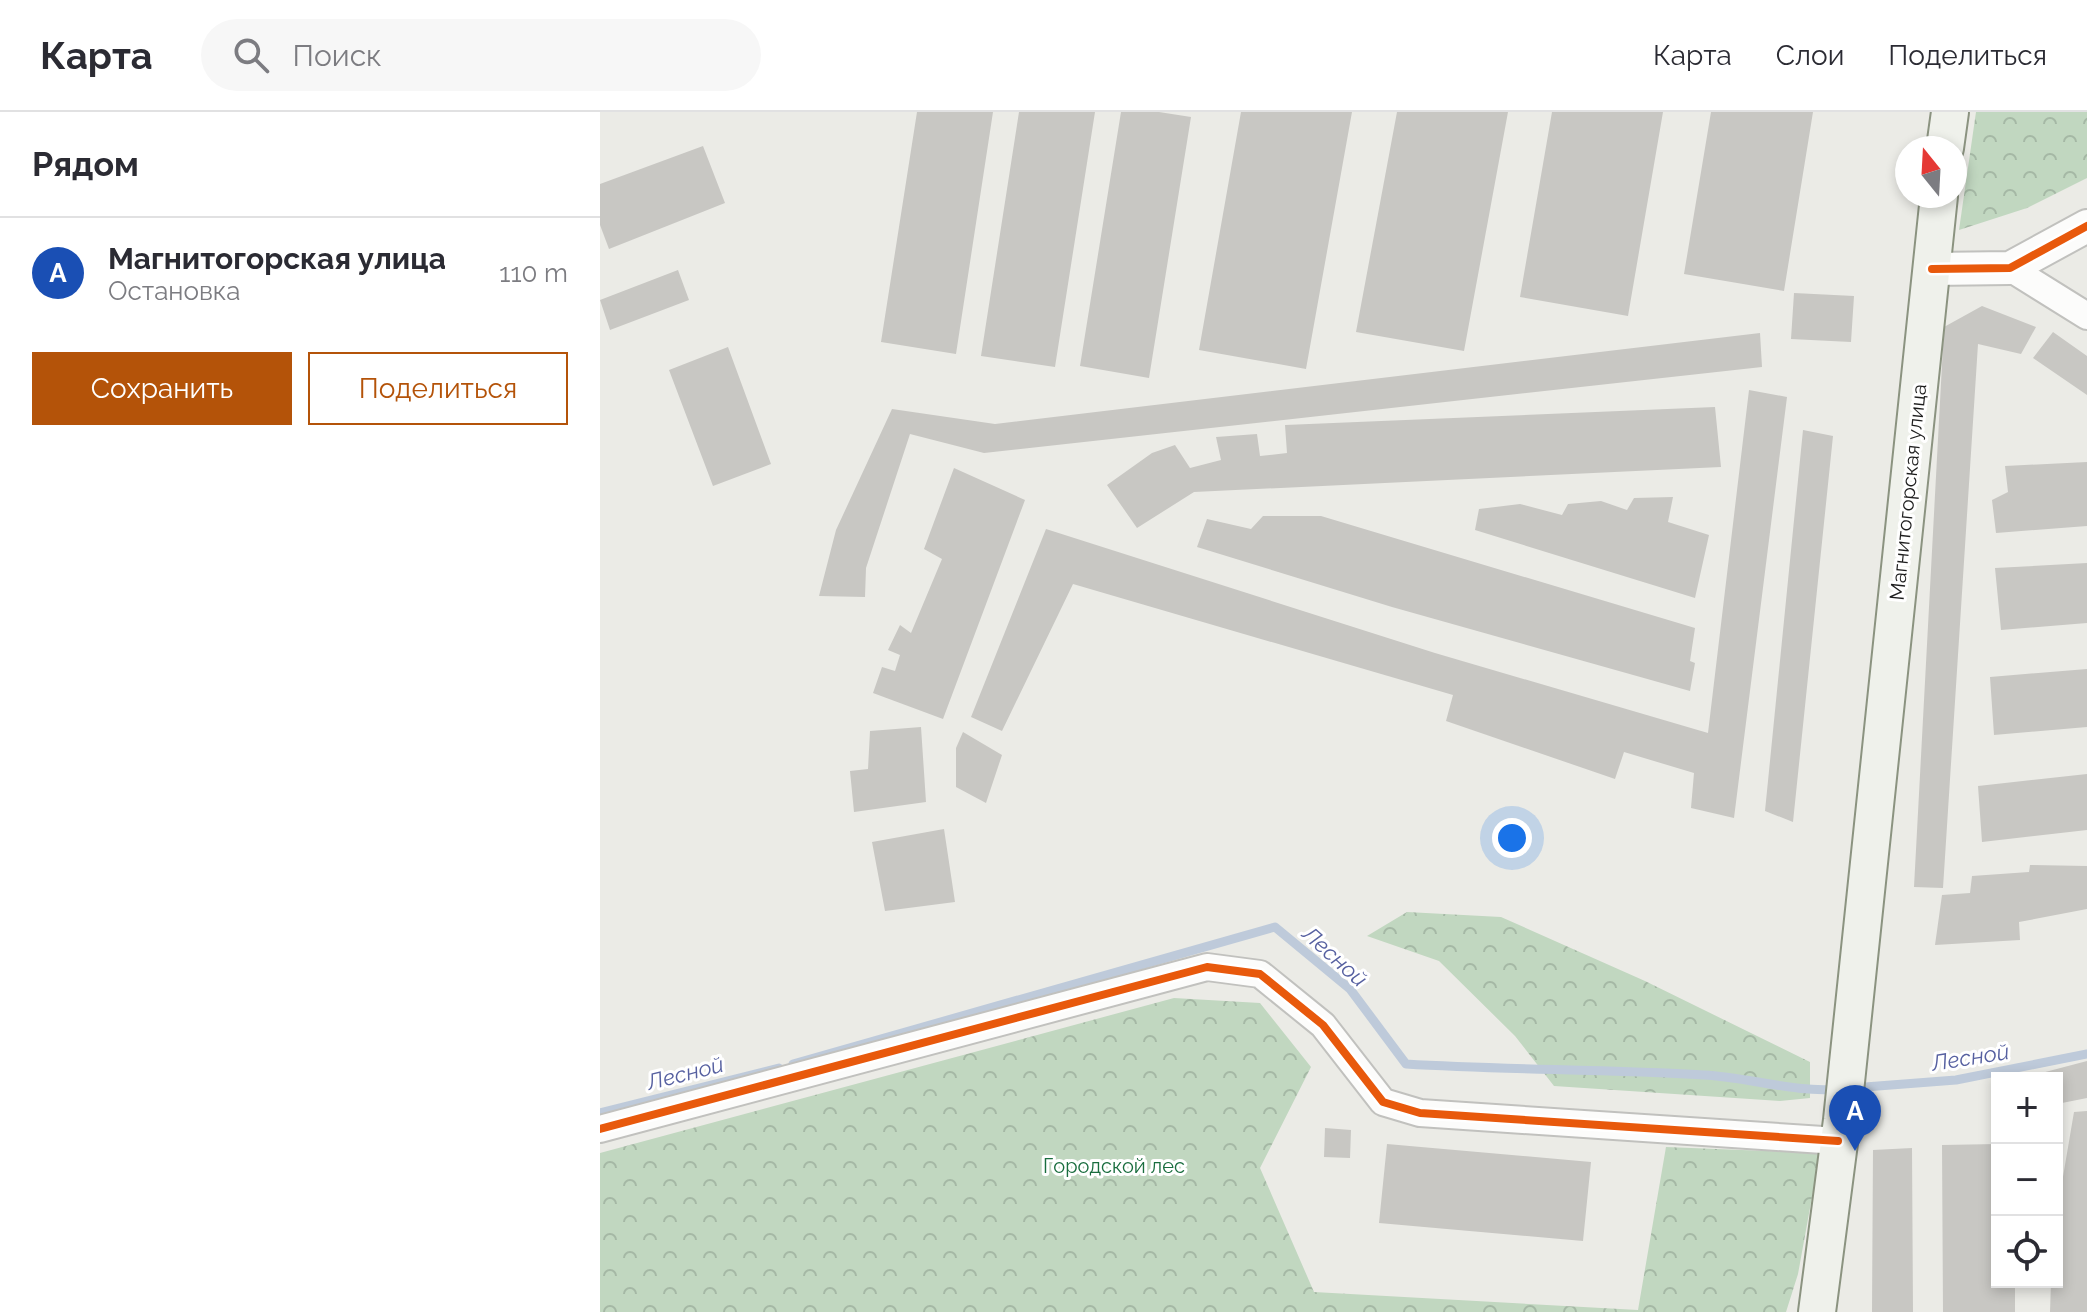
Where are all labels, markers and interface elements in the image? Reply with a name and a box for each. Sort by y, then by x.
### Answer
search box [201,19,761,91]
text: Карта [40,33,153,78]
icon: search [229,33,273,77]
text: Поиск [293,38,382,73]
text: Карта [1653,39,1732,72]
text: Слои [1776,39,1844,72]
text: Поделиться [1888,39,2047,72]
north arrow [1895,136,1967,208]
text: Рядом [32,144,139,184]
text: Магнитогорская улица [108,241,446,276]
text: A [49,258,67,288]
text: 110 m [499,258,568,288]
text: Остановка [108,276,240,306]
button: Сохранить [32,352,292,425]
button: Поделиться [308,352,568,425]
street label: Магнитогорская улица [1885,383,1931,601]
your location [1492,818,1532,858]
water label: Лесной [1296,919,1373,992]
water label: Лесной [1928,1038,2011,1076]
water label: Лесной [643,1051,726,1095]
map controls [1991,1072,2063,1288]
button: + [1991,1072,2063,1144]
pin: A [1829,1085,1881,1151]
button: − [1991,1144,2063,1216]
park label: Городской лес [1043,1154,1185,1178]
button: locate [1991,1216,2063,1288]

